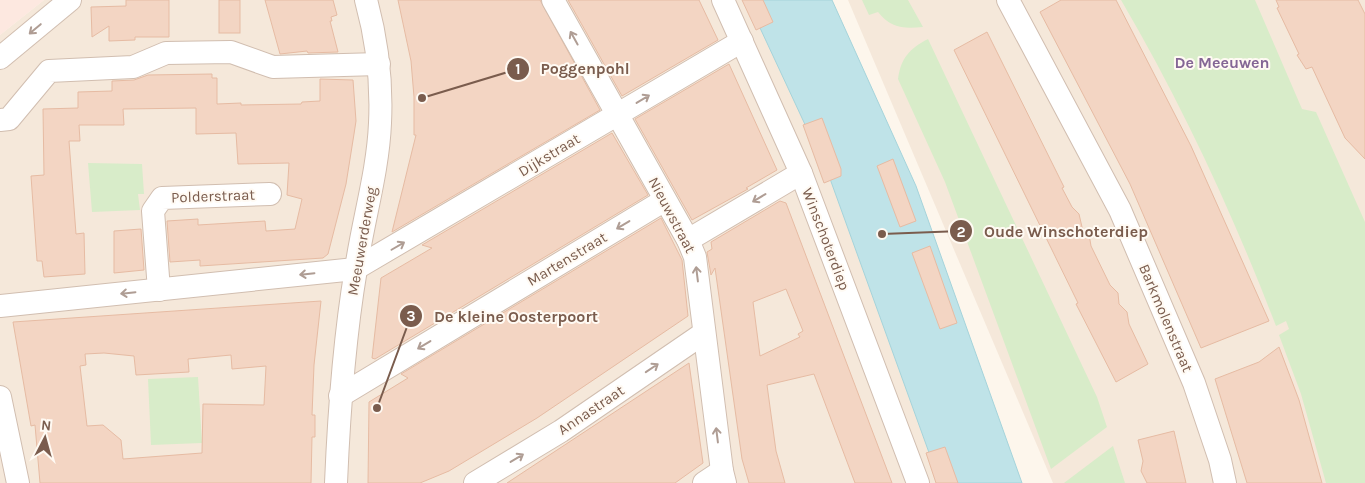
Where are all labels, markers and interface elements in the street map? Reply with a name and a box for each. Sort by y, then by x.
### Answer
one-way arrow [28,23,41,35]
one-way arrow [569,30,579,45]
callout: Poggenpohl [506,53,640,84]
district label: De Meeuwen [1174,53,1270,72]
text: Poggenpohl [540,59,630,78]
text: 1 [515,60,521,78]
one-way arrow [635,94,649,104]
street label: Dijkstraat [515,129,583,180]
street label: Nieuwstraat [644,174,700,256]
street label: Meeuwerderweg [344,185,381,297]
street label: Winschoterdiep [798,185,854,293]
street label: Polderstraat [171,186,256,206]
one-way arrow [752,193,766,203]
callout: Oude Winschoterdiep [949,216,1158,247]
one-way arrow [617,221,631,231]
text: Oude Winschoterdiep [984,222,1148,241]
text: 2 [956,223,966,241]
street label: Martenstraat [524,228,610,290]
one-way arrow [391,240,405,250]
street label: Barkmolenstraat [1135,261,1197,375]
one-way arrow [692,266,702,282]
one-way arrow [299,270,315,279]
one-way arrow [120,288,136,298]
callout: De kleine Oosterpoort [399,301,608,332]
text: 3 [406,307,416,325]
text: De kleine Oosterpoort [434,307,598,326]
one-way arrow [418,340,432,350]
one-way arrow [645,363,659,373]
street label: Annastraat [554,381,628,439]
north arrow [20,413,70,463]
text: N [40,417,52,435]
one-way arrow [712,427,722,443]
one-way arrow [509,452,523,462]

